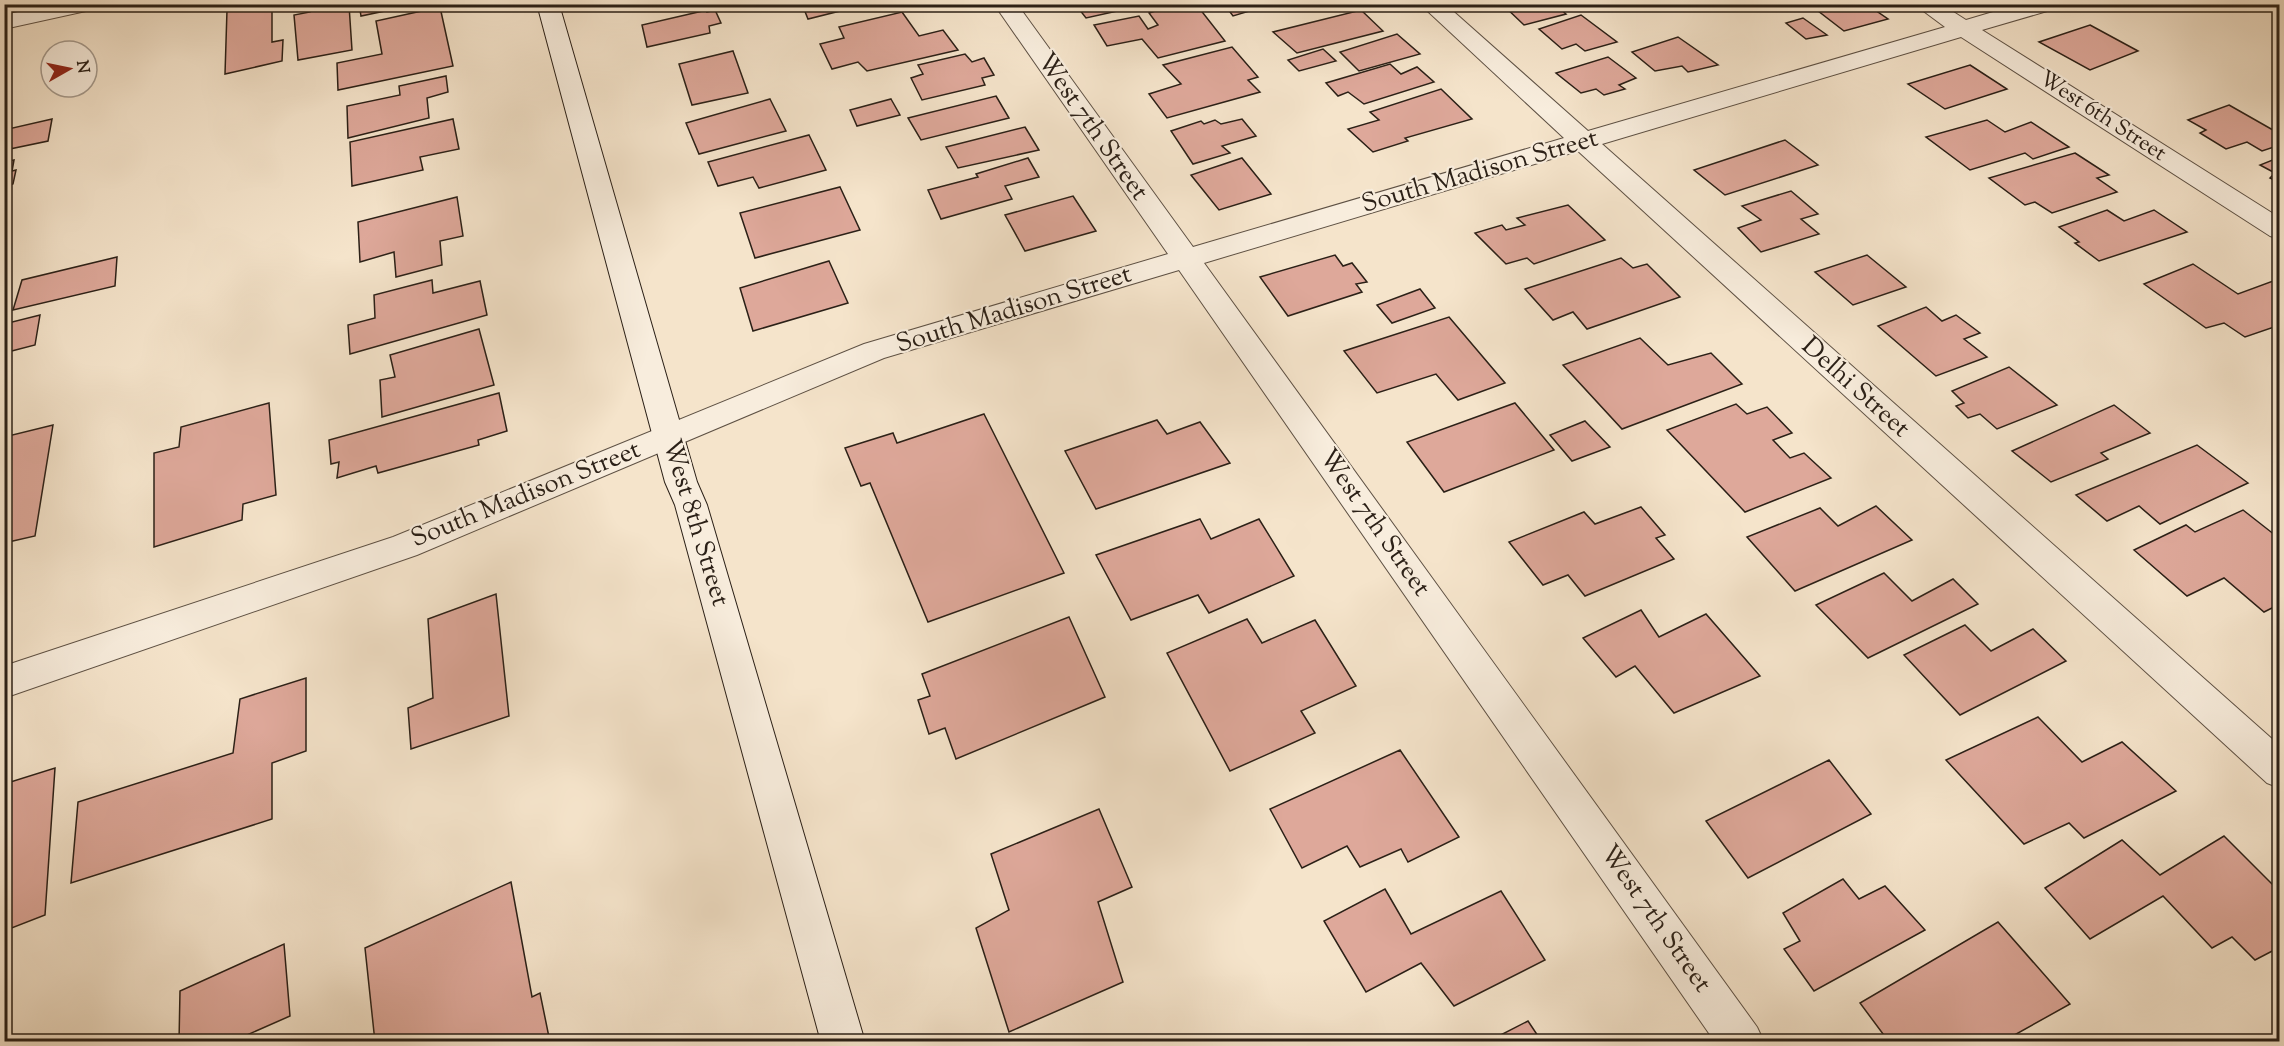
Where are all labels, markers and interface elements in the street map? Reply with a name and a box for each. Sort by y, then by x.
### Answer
north arrow [39,39,99,99]
street label: West 7th Street [1027,46,1157,209]
text: N [69,59,94,75]
street label: West 6th Street [2032,64,2172,170]
street label: South Madison Street [1357,120,1603,223]
street label: South Madison Street [892,257,1136,363]
street label: Delhi Street [1792,329,1918,447]
street label: South Madison Street [406,432,646,558]
street label: West 8th Street [652,435,738,611]
street label: West 7th Street [1309,442,1439,605]
street label: West 7th Street [1590,838,1720,1001]

